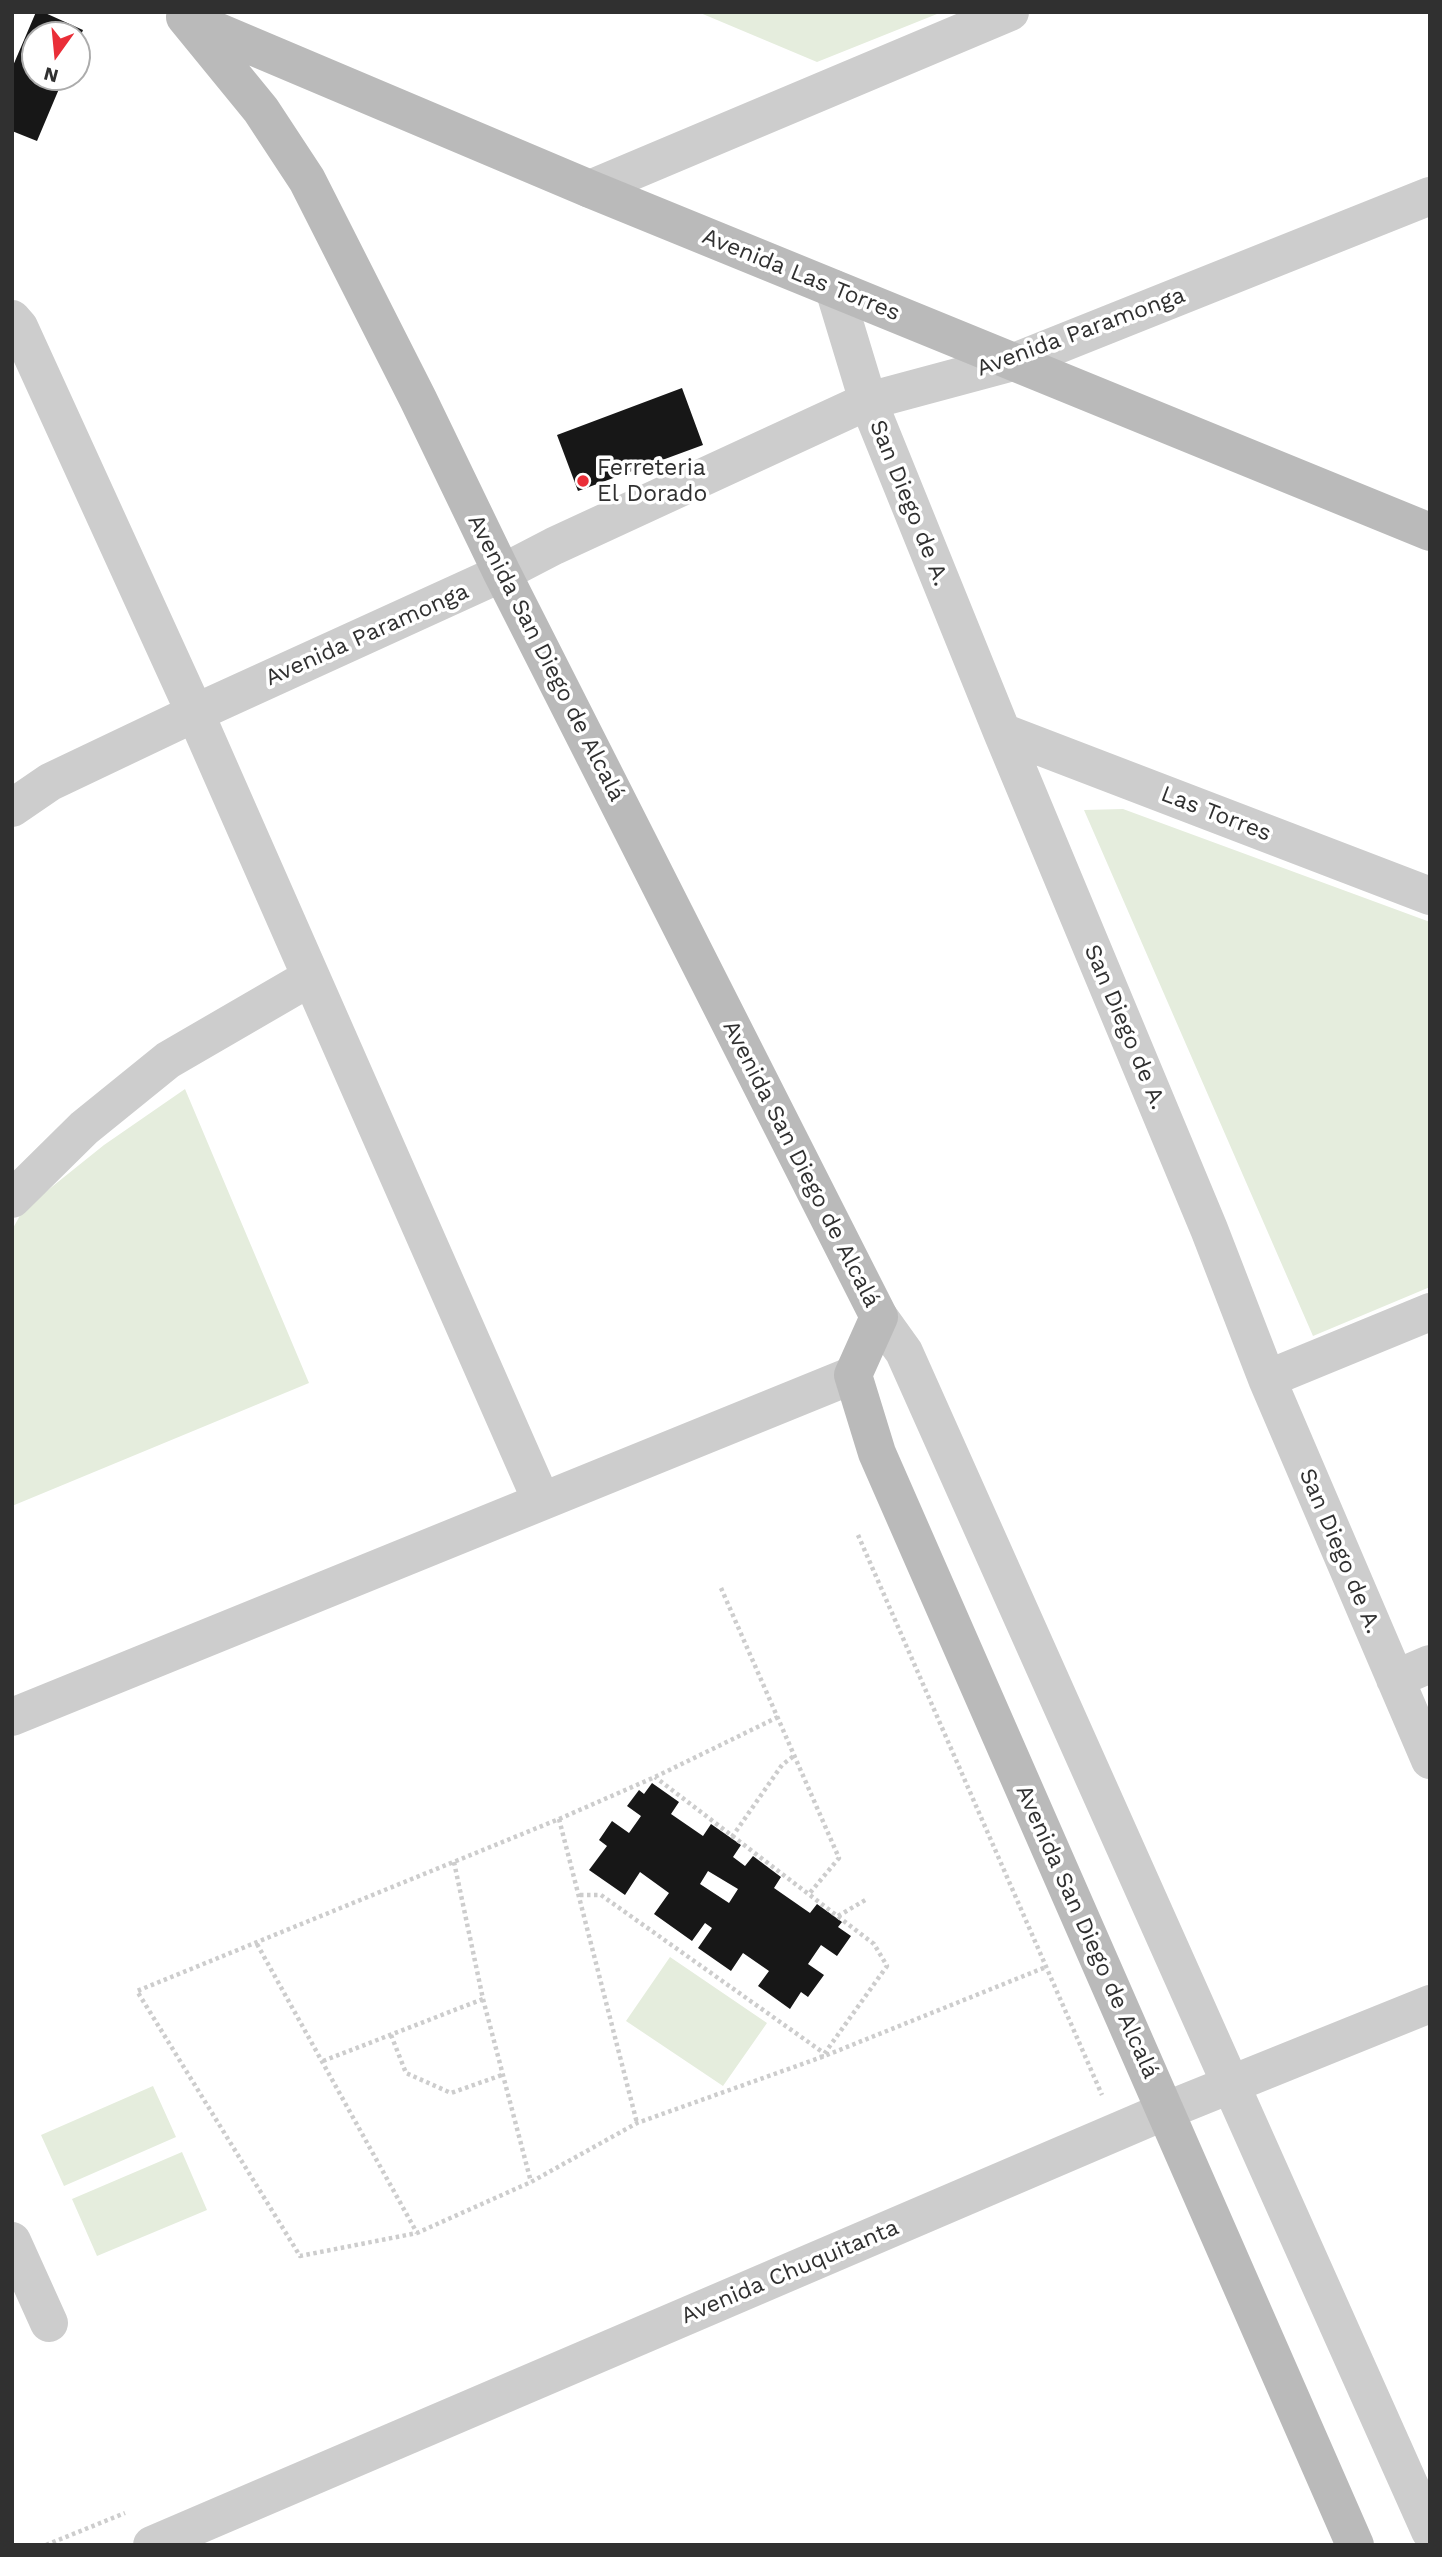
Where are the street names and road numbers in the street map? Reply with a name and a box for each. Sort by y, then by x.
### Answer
street label: Avenida Las Torres [698,223,904,327]
street label: Avenida Paramonga [973,281,1189,383]
street label: San Diego de A. [863,416,955,590]
street label: Avenida San Diego de Alcalá [461,510,631,806]
street label: Avenida Paramonga [261,578,473,692]
street label: Las Torres [1157,780,1275,848]
street label: San Diego de A. [1078,940,1172,1114]
street label: Avenida San Diego de Alcalá [716,1016,886,1312]
street label: San Diego de A. [1293,1464,1387,1638]
street label: Avenida San Diego de Alcalá [1010,1781,1164,2083]
street label: Avenida Chuquitanta [677,2214,903,2330]

